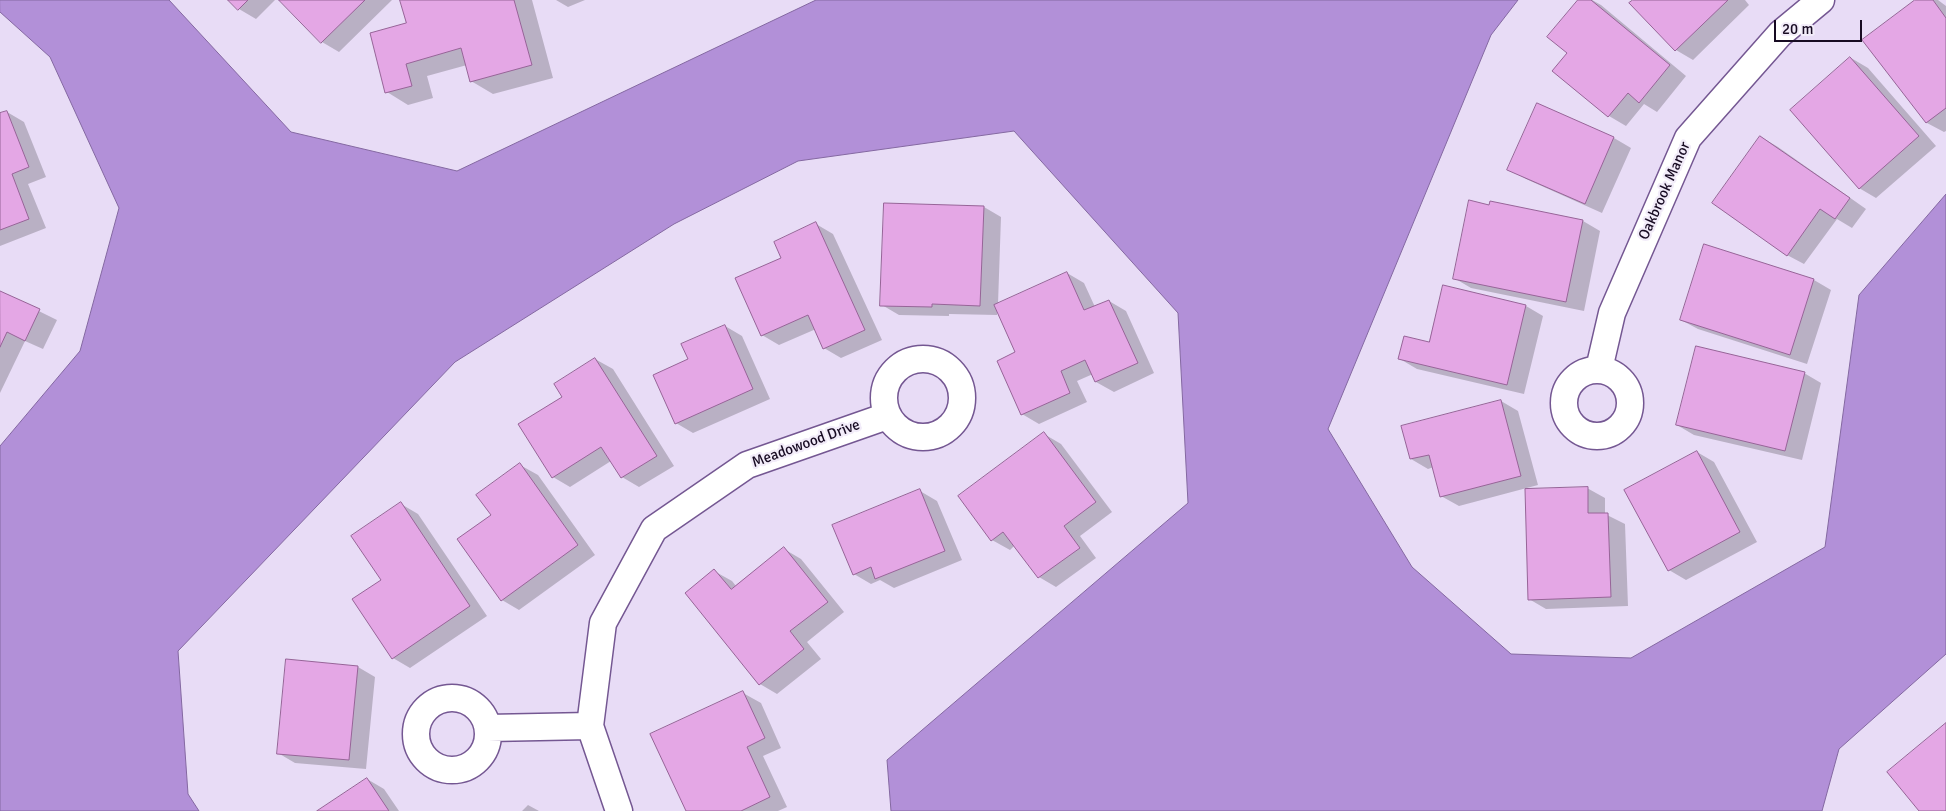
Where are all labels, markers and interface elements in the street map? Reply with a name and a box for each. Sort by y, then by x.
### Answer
scale bar [1776,10,1864,42]
text: 20 m [1782,20,1813,38]
street label: Oakbrook Manor [1635,139,1695,243]
street label: Meadowood Drive [749,416,863,472]

